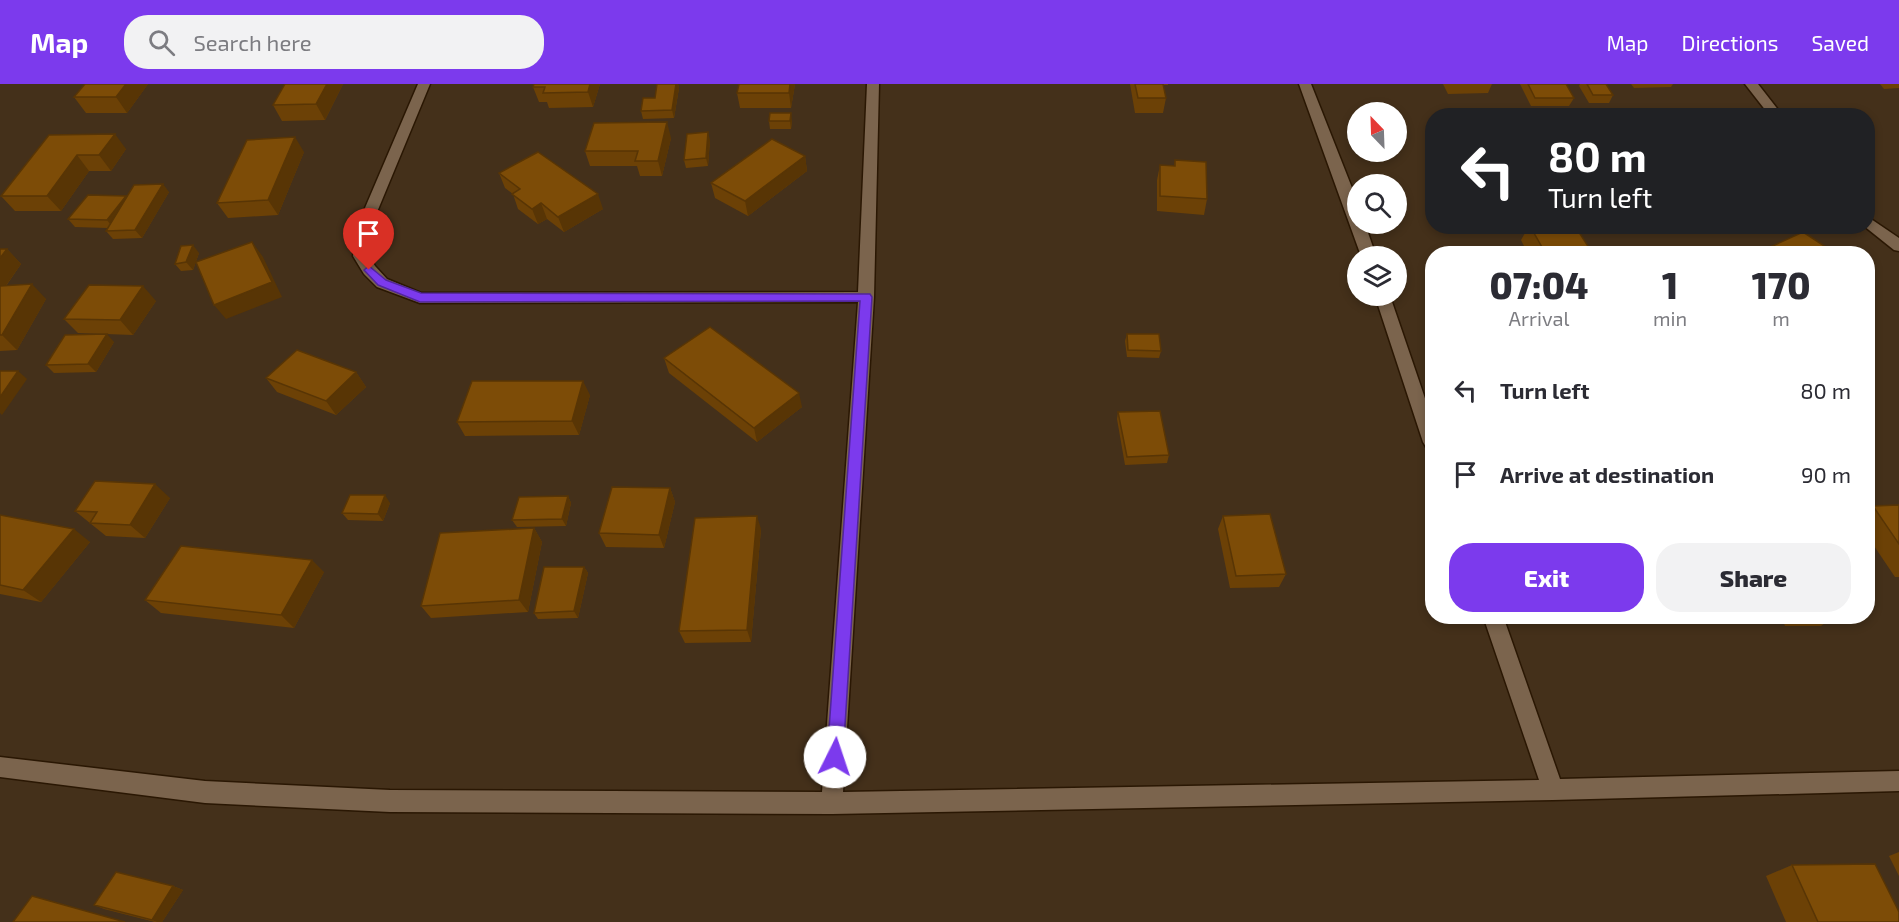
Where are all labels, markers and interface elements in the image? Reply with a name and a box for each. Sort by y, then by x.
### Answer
search box [124,15,544,69]
text: Map [30,25,88,59]
icon: search [145,26,178,59]
text: Search here [193,29,312,55]
text: Map [1606,30,1649,55]
text: Directions [1682,30,1778,55]
text: Saved [1811,30,1869,55]
north arrow [1347,102,1407,162]
map controls [1347,102,1407,306]
text: 80 m [1548,130,1647,180]
icon: left [1449,132,1527,210]
button: search [1347,174,1407,234]
text: Turn left [1548,181,1652,213]
pin [343,208,394,270]
icon: arrive [352,217,385,250]
button: layers [1347,246,1407,306]
text: 07:04 [1490,263,1588,306]
text: 1 [1662,263,1678,306]
text: 170 [1752,263,1810,306]
text: Arrival [1509,306,1569,330]
text: min [1653,306,1687,330]
text: m [1772,306,1790,330]
icon: left [1449,374,1482,407]
text: Turn left [1500,377,1589,403]
text: 80 m [1800,377,1851,403]
icon: arrive [1449,458,1482,491]
text: Arrive at destination [1500,461,1714,487]
text: 90 m [1801,461,1851,487]
button: Exit [1449,543,1644,612]
button: Share [1656,543,1851,612]
position arrow [803,725,867,789]

